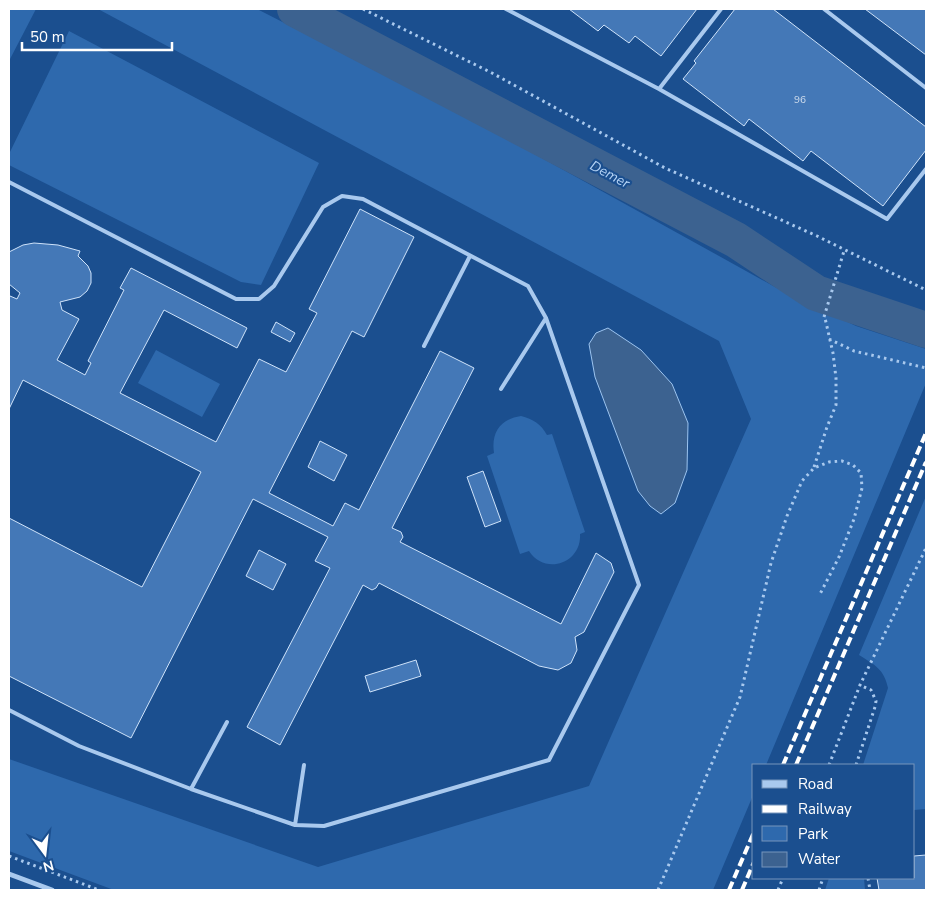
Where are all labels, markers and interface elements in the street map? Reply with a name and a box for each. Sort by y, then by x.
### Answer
scale bar [22,20,172,52]
text: 50 m [30,27,65,47]
house number: 96 [794,93,806,107]
water label: Demer [587,156,634,193]
legend [752,764,915,879]
text: Road [798,774,833,794]
text: Railway [798,799,852,819]
text: Park [798,824,828,844]
north arrow [20,829,70,879]
text: Water [798,849,841,869]
text: N [41,856,56,877]

